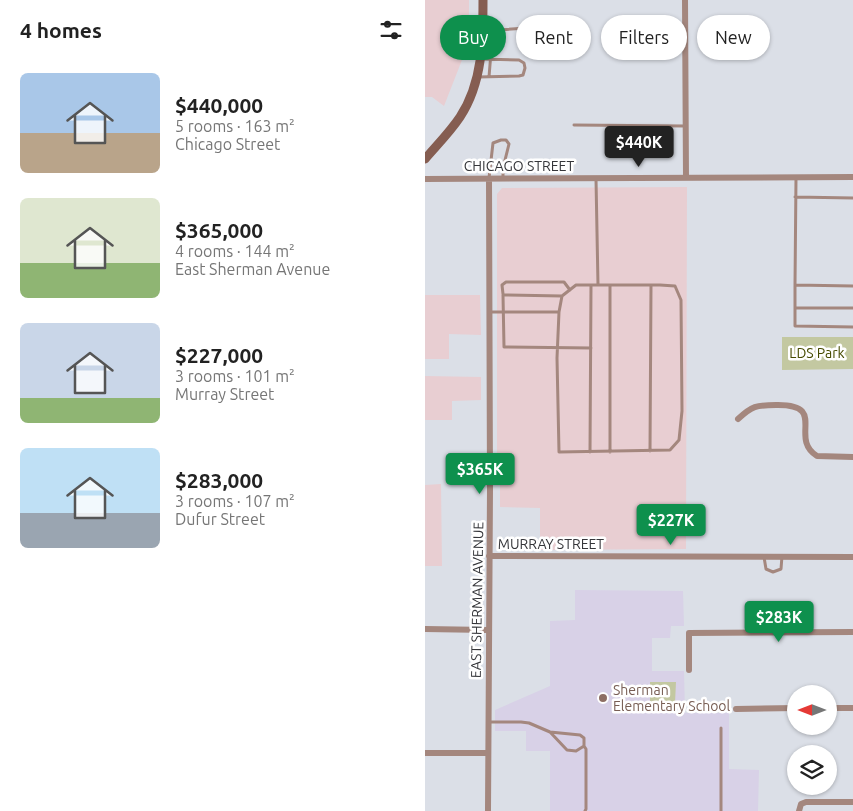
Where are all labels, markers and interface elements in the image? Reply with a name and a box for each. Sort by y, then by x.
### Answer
chip: Buy [440,15,506,60]
chip: Rent [516,15,591,60]
chip: Filters [601,15,687,60]
chip: New [697,15,770,60]
icon: filters [377,16,405,44]
text: 4 homes [20,18,102,42]
icon: home [60,93,120,153]
text: $440,000 [175,93,263,117]
text: 5 rooms · 163 m² [175,117,295,135]
pin: $440K [604,126,674,168]
text: $440K [616,133,662,151]
text: Chicago Street [175,135,280,153]
street label: CHICAGO STREET [464,158,574,174]
icon: home [60,218,120,278]
text: $365,000 [175,218,263,242]
text: 4 rooms · 144 m² [175,242,295,260]
text: East Sherman Avenue [175,260,330,278]
icon: home [60,343,120,403]
text: $227,000 [175,343,263,367]
park label: LDS Park [789,345,845,361]
text: 3 rooms · 101 m² [175,367,295,385]
text: Murray Street [175,385,274,403]
pin: $365K [445,452,515,495]
text: $365K [457,460,503,478]
icon: home [60,468,120,528]
text: $283,000 [175,468,263,492]
text: 3 rooms · 107 m² [175,492,295,510]
pin: $227K [636,504,706,546]
text: Dufur Street [175,510,265,528]
text: $227K [648,511,694,529]
street label: EAST SHERMAN AVENUE [468,522,486,678]
street label: MURRAY STREET [498,536,604,552]
pin: $283K [744,600,814,643]
text: $283K [756,608,802,626]
place label: Sherman Elementary School [613,682,731,714]
north arrow [787,685,837,735]
map controls [787,685,837,795]
marker: Sherman Elementary School [597,692,609,704]
button: layers [787,745,837,795]

